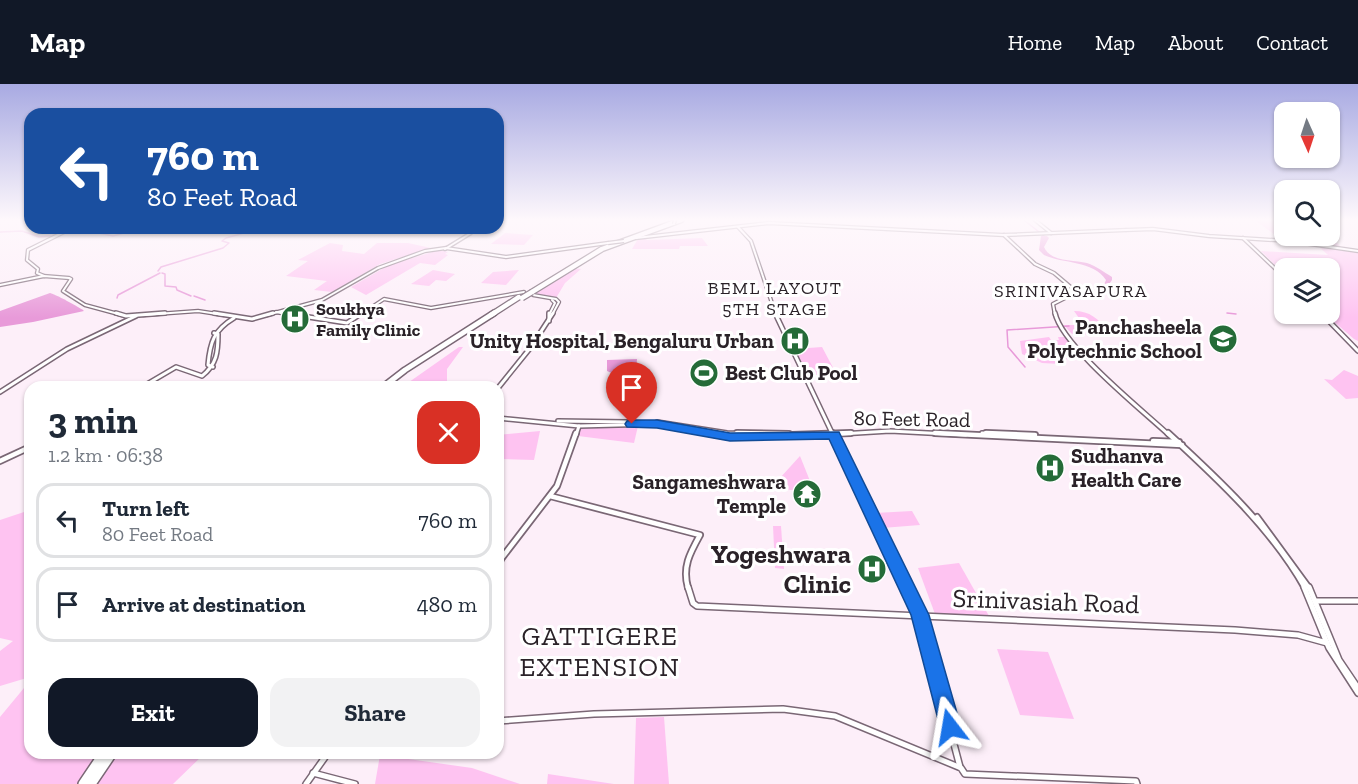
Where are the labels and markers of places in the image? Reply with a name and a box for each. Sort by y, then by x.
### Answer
place label: Soukhya Family Clinic [316,298,421,341]
hospital icon: Soukhya Family Clinic [279,303,311,335]
place label: Panchasheela Polytechnic School [1027,314,1202,363]
school or university icon: Panchasheela Polytechnic School [1207,323,1239,355]
hospital icon: Unity Hospital, Bengaluru Urban [779,325,811,357]
place label: Unity Hospital, Bengaluru Urban [470,328,775,353]
sports icon: Best Club Pool [688,357,720,389]
place label: Best Club Pool [725,360,858,385]
pin [606,362,657,424]
place label: Sudhanva Health Care [1071,443,1181,492]
hospital icon: Sudhanva Health Care [1034,452,1066,484]
place label: Sangameshwara Temple [632,469,786,518]
temple icon: Sangameshwara Temple [791,478,823,510]
place label: Yogeshwara Clinic [711,538,851,600]
hospital icon: Yogeshwara Clinic [856,553,888,585]

